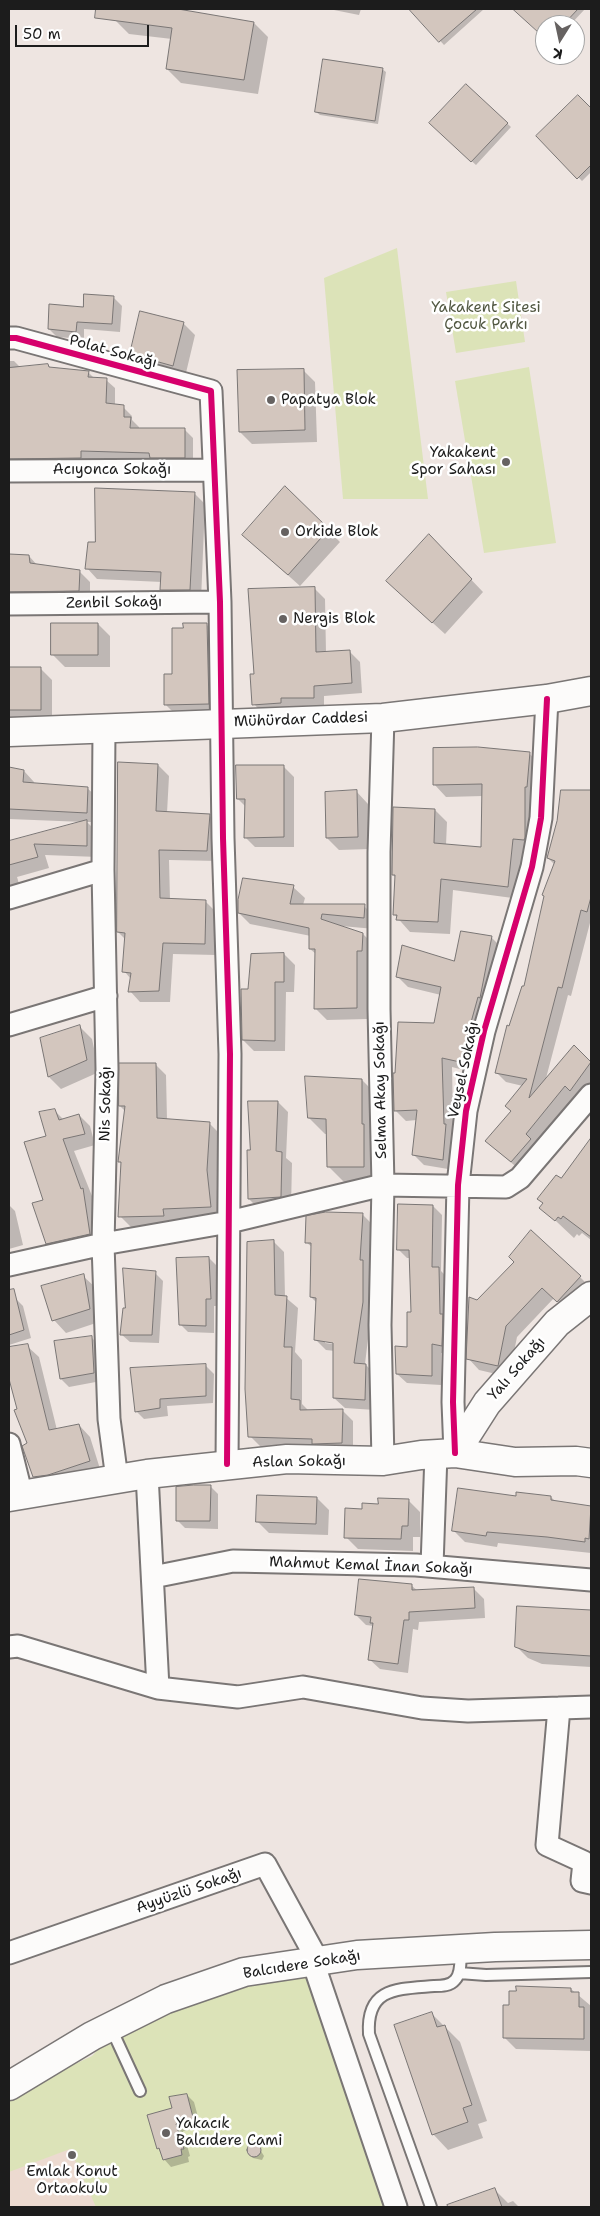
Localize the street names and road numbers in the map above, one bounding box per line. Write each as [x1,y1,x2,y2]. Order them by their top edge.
street label: Polat Sokağı [67,332,159,372]
street label: Acıyonca Sokağı [53,461,171,479]
street label: Zenbil Sokağı [66,593,162,613]
street label: Mühürdar Caddesi [233,709,369,731]
street label: Veysel Sokağı [445,1020,483,1120]
street label: Selma Akay Sokağı [371,1021,391,1159]
street label: Nis Sokağı [96,1066,116,1142]
street label: Yalı Sokağı [485,1334,549,1404]
street label: Aslan Sokağı [252,1452,346,1472]
street label: Mahmut Kemal İnan Sokağı [269,1553,473,1579]
street label: Ayyüzlü Sokağı [134,1864,244,1918]
street label: Balcıdere Sokağı [242,1947,362,1983]

